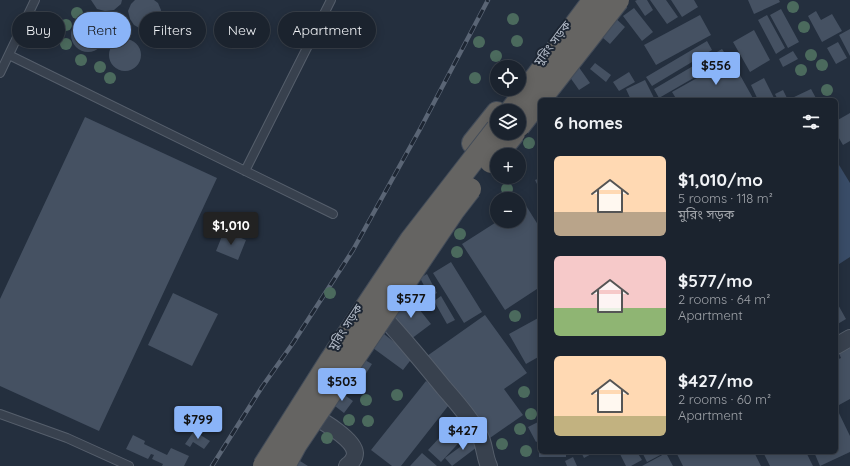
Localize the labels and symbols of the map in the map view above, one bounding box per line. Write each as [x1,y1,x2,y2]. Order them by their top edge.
street label: মুরিং সড়ক [530,18,575,70]
pin: $556 [692,52,740,86]
pin: $1,010 [198,212,264,246]
pin: $577 [387,285,435,319]
street label: মুরিং সড়ক [324,301,366,354]
pin: $503 [318,368,366,402]
pin: $799 [174,406,222,440]
pin: $427 [439,417,487,451]

